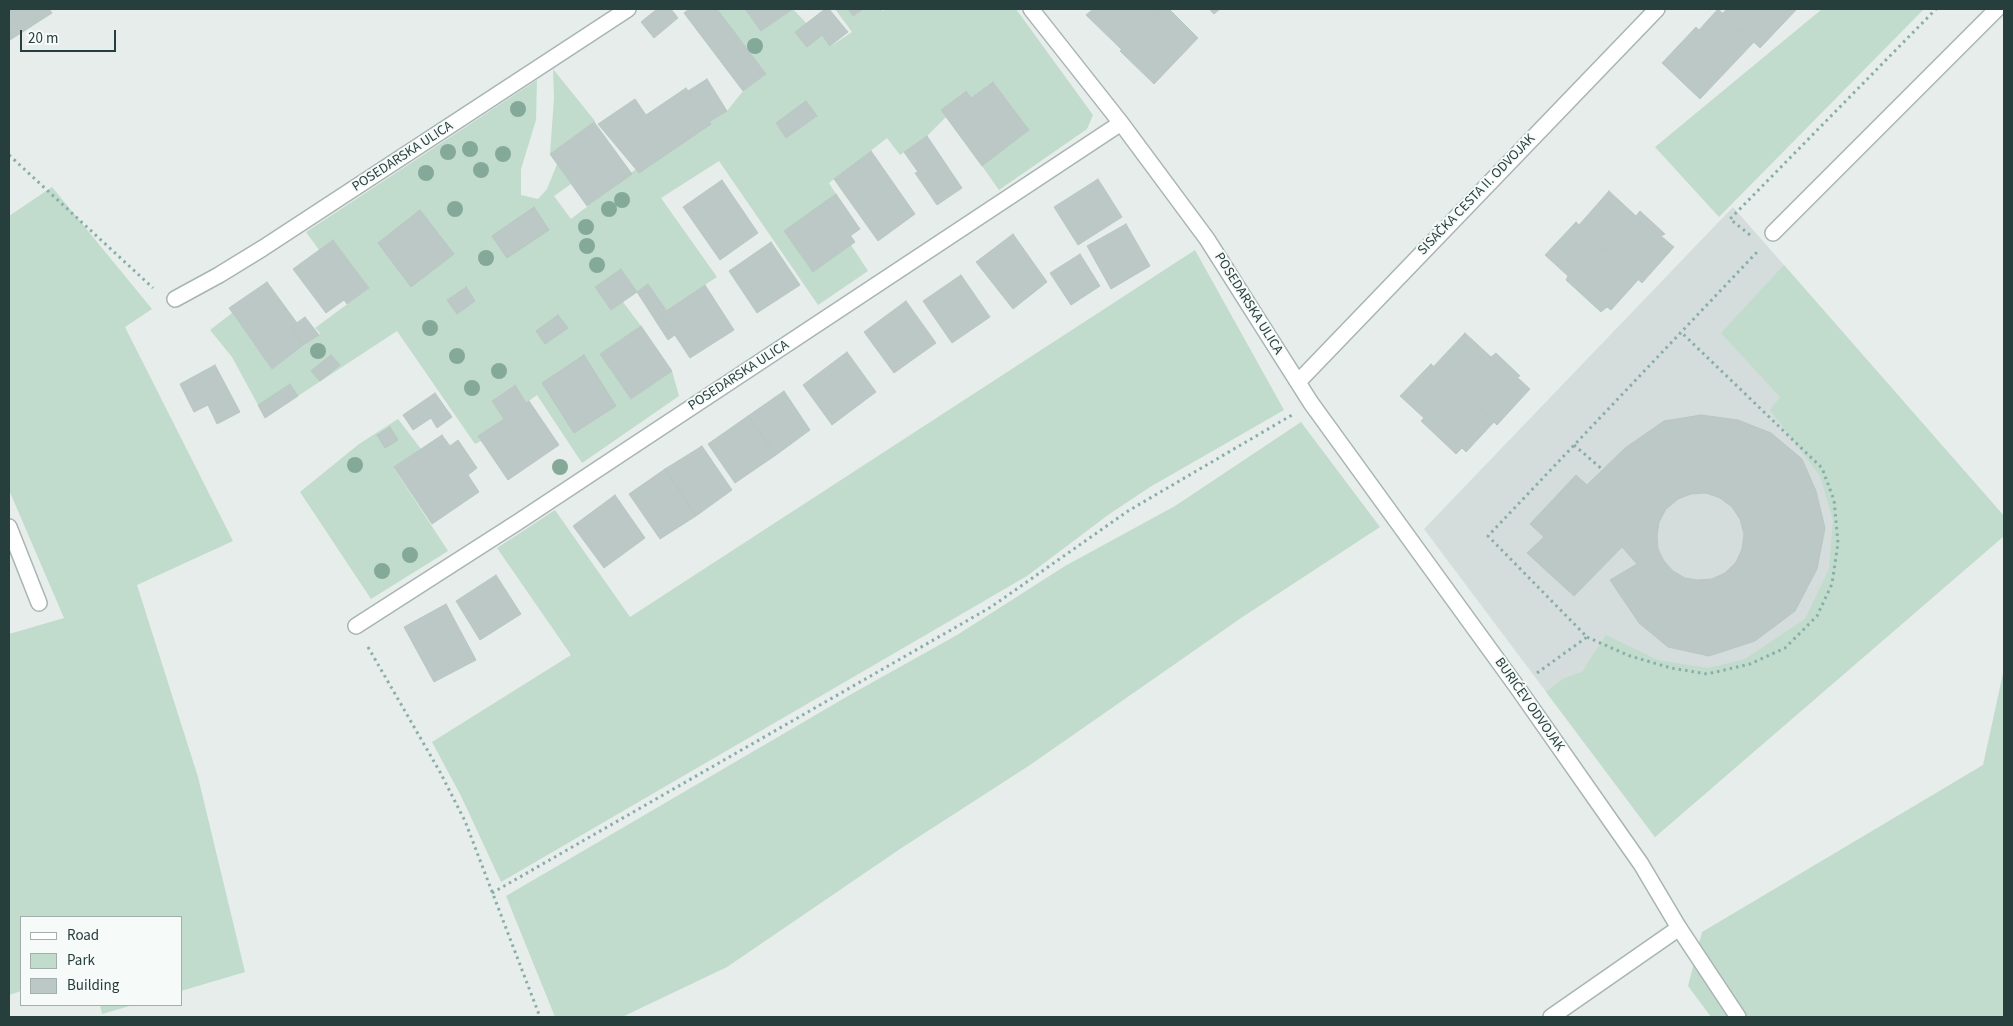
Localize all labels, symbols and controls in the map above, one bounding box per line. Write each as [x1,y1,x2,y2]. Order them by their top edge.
scale bar [22,20,119,52]
text: 20 m [28,28,58,49]
street label: POSEDARSKA ULICA [349,118,457,196]
street label: SISAČKA CESTA II. ODVOJAK [1415,131,1539,259]
street label: POSEDARSKA ULICA [1210,250,1286,358]
street label: POSEDARSKA ULICA [685,337,793,415]
street label: BURIĆEV ODVOJAK [1490,655,1568,755]
legend [20,916,182,1006]
text: Road [67,925,99,946]
text: Park [67,950,95,971]
text: Building [67,975,119,996]

